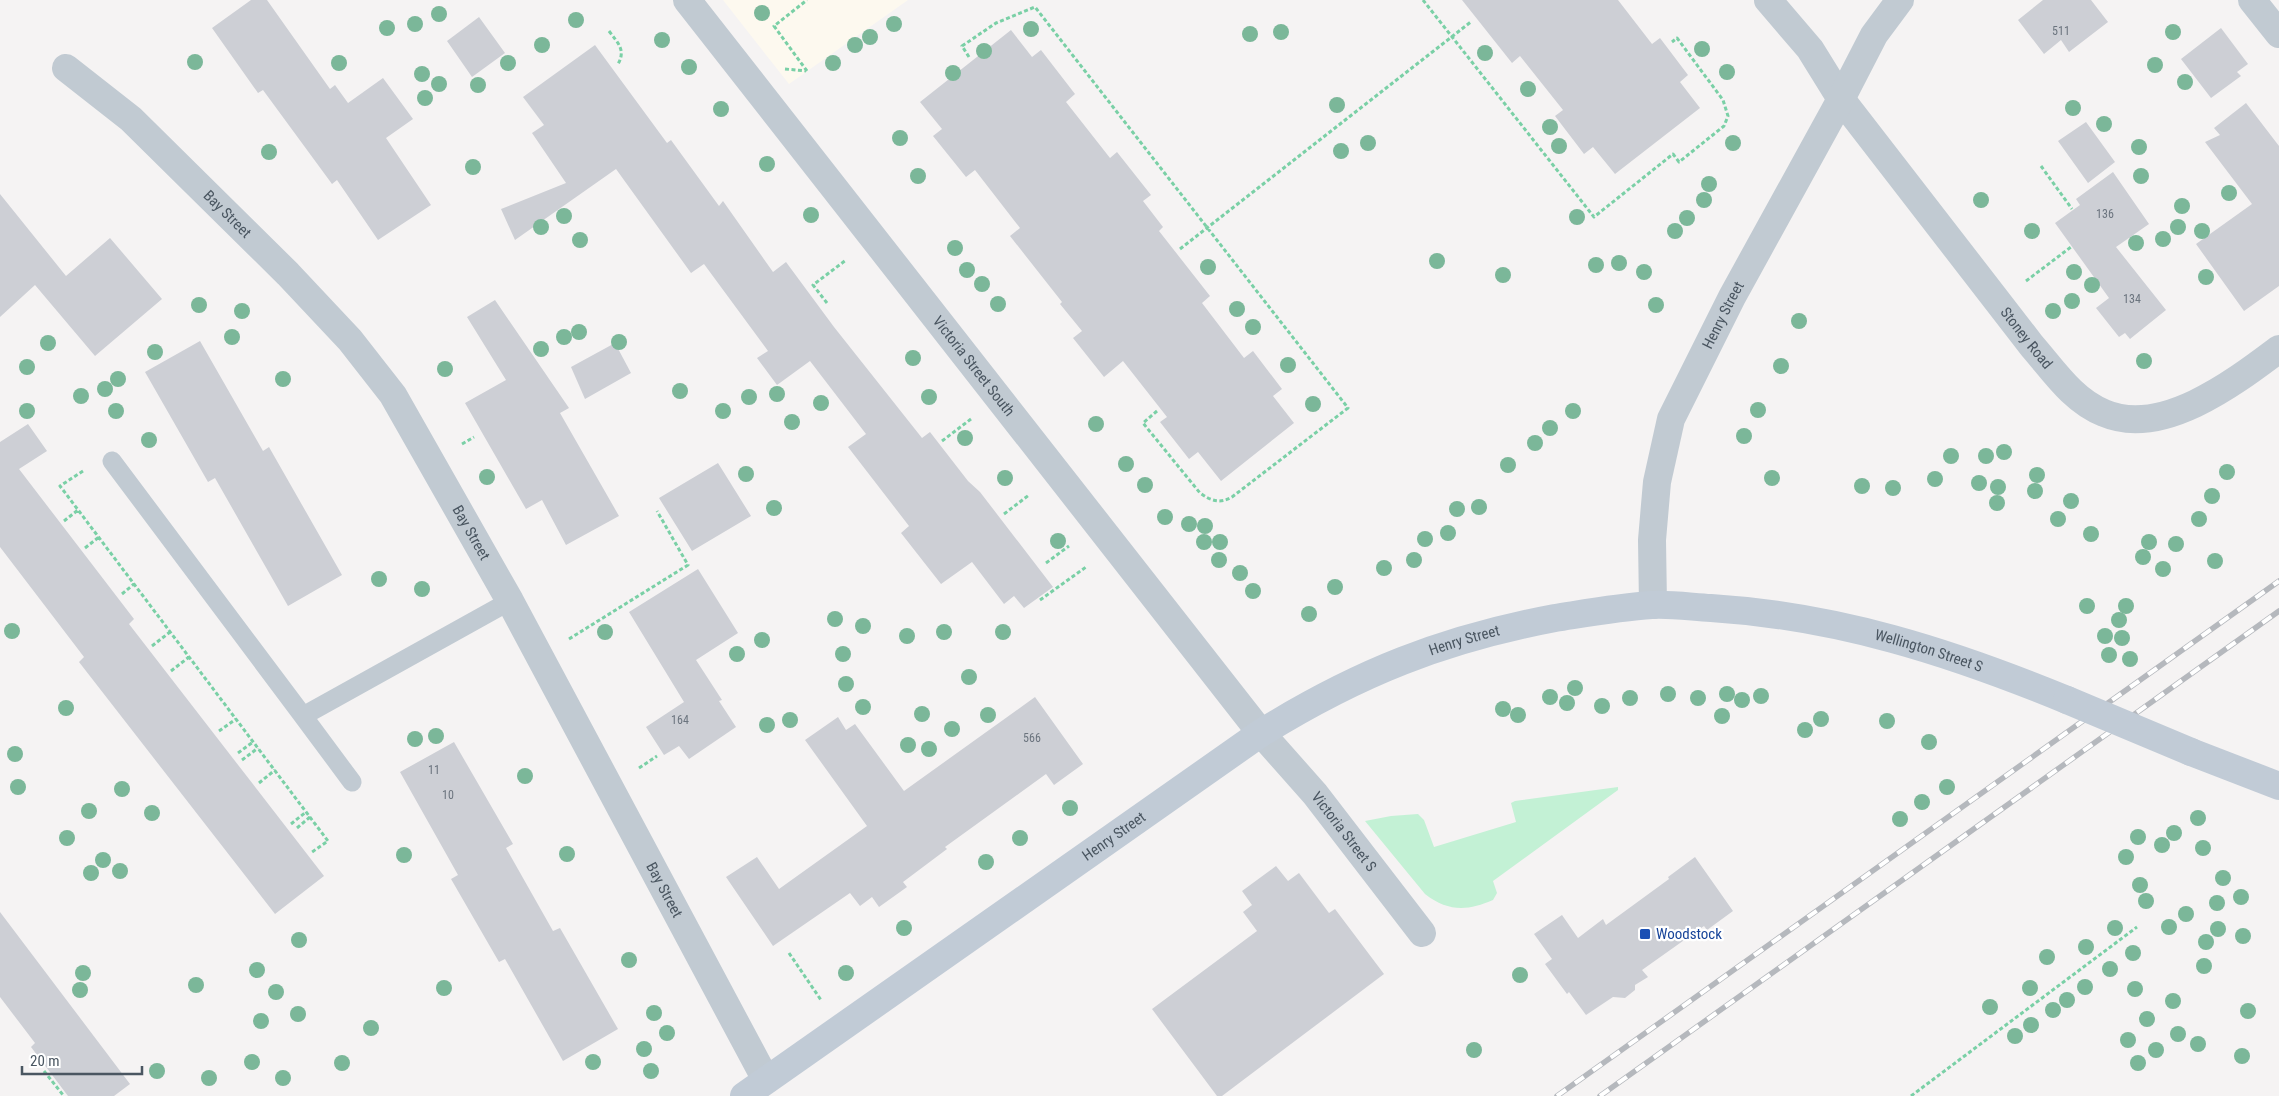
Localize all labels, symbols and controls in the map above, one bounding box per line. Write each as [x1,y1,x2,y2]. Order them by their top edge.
house number: 511 [2052,24,2070,38]
street label: Bay Street [200,187,255,242]
house number: 136 [2096,207,2114,221]
street label: Henry Street [1699,278,1748,352]
house number: 134 [2123,292,2141,306]
street label: Stoney Road [1996,304,2056,373]
street label: Victoria Street South [929,312,1018,420]
street label: Bay Street [449,502,494,563]
street label: Henry Street [1426,621,1502,659]
street label: Wellington Street S [1873,626,1986,676]
house number: 164 [671,713,689,727]
house number: 566 [1023,731,1041,745]
house number: 11 [428,763,440,777]
house number: 10 [442,788,454,802]
street label: Victoria Street S [1308,788,1380,875]
street label: Henry Street [1079,808,1149,865]
street label: Bay Street [642,859,686,921]
place label: Woodstock [1656,925,1722,943]
marker: Woodstock [1638,927,1652,941]
scale bar [22,1044,142,1076]
text: 20 m [30,1052,60,1070]

